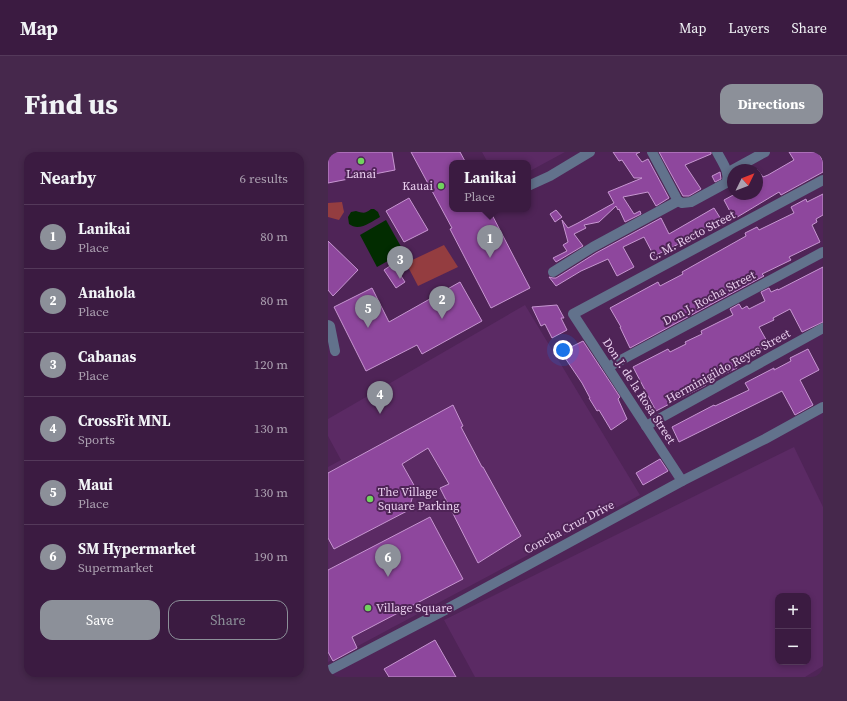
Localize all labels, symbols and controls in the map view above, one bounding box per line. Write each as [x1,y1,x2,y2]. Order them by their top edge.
text: Map [20,15,58,41]
text: Map [679,18,706,38]
text: Layers [728,18,770,38]
text: Share [792,18,827,38]
button: Directions [720,84,823,124]
text: Find us [24,85,118,123]
marker: Lanai [356,156,366,166]
popup [449,160,531,212]
north arrow [727,164,763,200]
text: Nearby [40,166,96,190]
place label: Lanai [346,166,377,182]
text: Lanikai [464,167,516,188]
text: 6 results [240,170,288,187]
place label: Kauai [402,178,433,194]
marker: Kauai [436,181,446,191]
text: Place [464,188,495,205]
street label: C. M. Recto Street [646,207,738,265]
text: Lanikai [78,218,130,239]
pin: 1 [477,225,503,258]
text: 1 [49,228,57,245]
text: 80 m [260,228,288,245]
text: Place [78,239,109,256]
pin: 3 [387,246,413,279]
street label: Don J. Rocha Street [660,267,758,329]
text: Anahola [78,282,136,303]
pin: 2 [429,286,455,319]
text: 2 [49,292,57,309]
text: 80 m [260,292,288,309]
pin: 5 [355,295,381,328]
text: Place [78,303,109,320]
street label: Herminigildo Reyes Street [663,325,793,407]
street label: Don J. de la Rosa Street [599,335,679,447]
your location [553,340,573,360]
text: Cabanas [78,346,136,367]
text: 3 [49,356,57,373]
text: 120 m [254,356,288,373]
text: Place [78,367,109,384]
pin: 4 [367,381,393,414]
text: CrossFit MNL [78,410,171,431]
text: 4 [49,420,57,437]
text: 130 m [254,420,288,437]
text: Sports [78,431,115,448]
text: Maui [78,474,113,495]
text: 5 [49,484,57,501]
text: 130 m [254,484,288,501]
place label: The Village Square Parking [378,484,459,514]
marker: The Village Square Parking [365,494,375,504]
text: Place [78,495,109,512]
street label: Concha Cruz Drive [521,496,617,558]
text: SM Hypermarket [78,538,196,559]
pin: 6 [375,544,401,577]
text: 6 [49,548,57,565]
text: 190 m [254,548,288,565]
text: Supermarket [78,559,153,576]
map controls [775,593,811,665]
button: + [775,593,811,629]
button: Save [40,600,160,640]
button: Share [168,600,288,640]
place label: Village Square [376,600,452,616]
marker: Village Square [363,603,373,613]
button: − [775,629,811,665]

